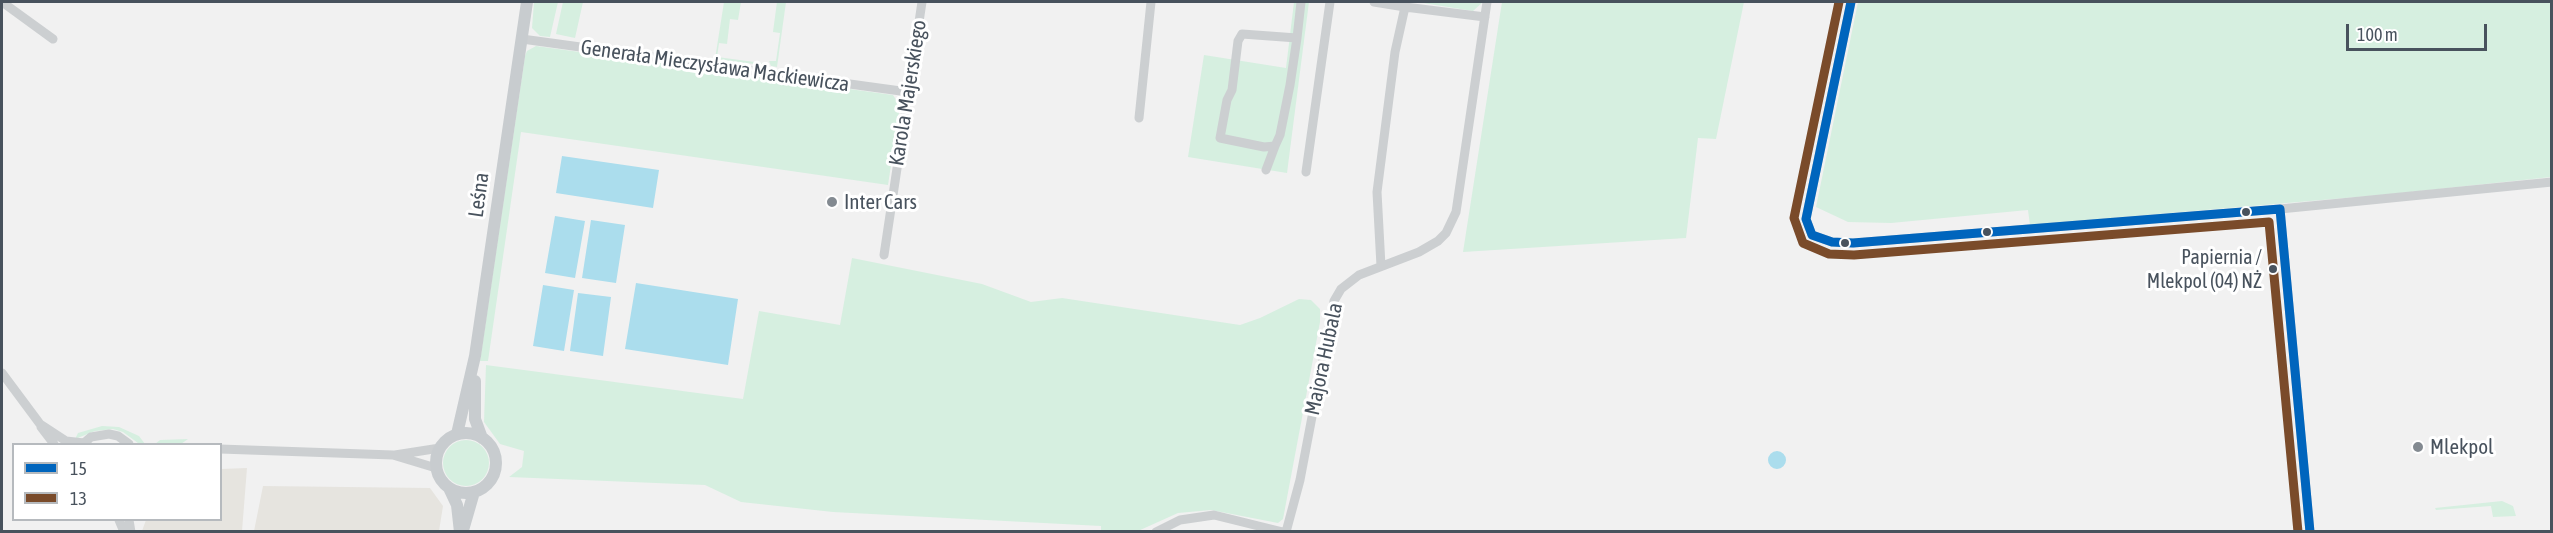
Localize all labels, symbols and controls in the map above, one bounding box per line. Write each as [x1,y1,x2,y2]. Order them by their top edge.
scale bar [2349,12,2490,50]
street label: Karola Majerskiego [884,18,932,168]
text: 100 m [2357,24,2398,45]
street label: Generała Mieczysława Mackiewicza [579,35,851,97]
street label: Leśna [463,171,495,219]
place label: Inter Cars [844,189,917,215]
marker: Inter Cars [825,195,839,209]
unlabelled marker [2240,206,2252,218]
unlabelled marker [1981,226,1993,238]
unlabelled marker [1839,237,1851,249]
place label: Papiernia / Mlekpol (04) NŻ [2147,246,2262,293]
marker: Papiernia / Mlekpol (04) NŻ [2267,263,2279,275]
street label: Majora Hubala [1300,300,1348,418]
place label: Mlekpol [2430,434,2494,460]
marker: Mlekpol [2411,440,2425,454]
legend [12,443,222,521]
text: 15 [70,458,87,479]
text: 13 [70,488,87,509]

